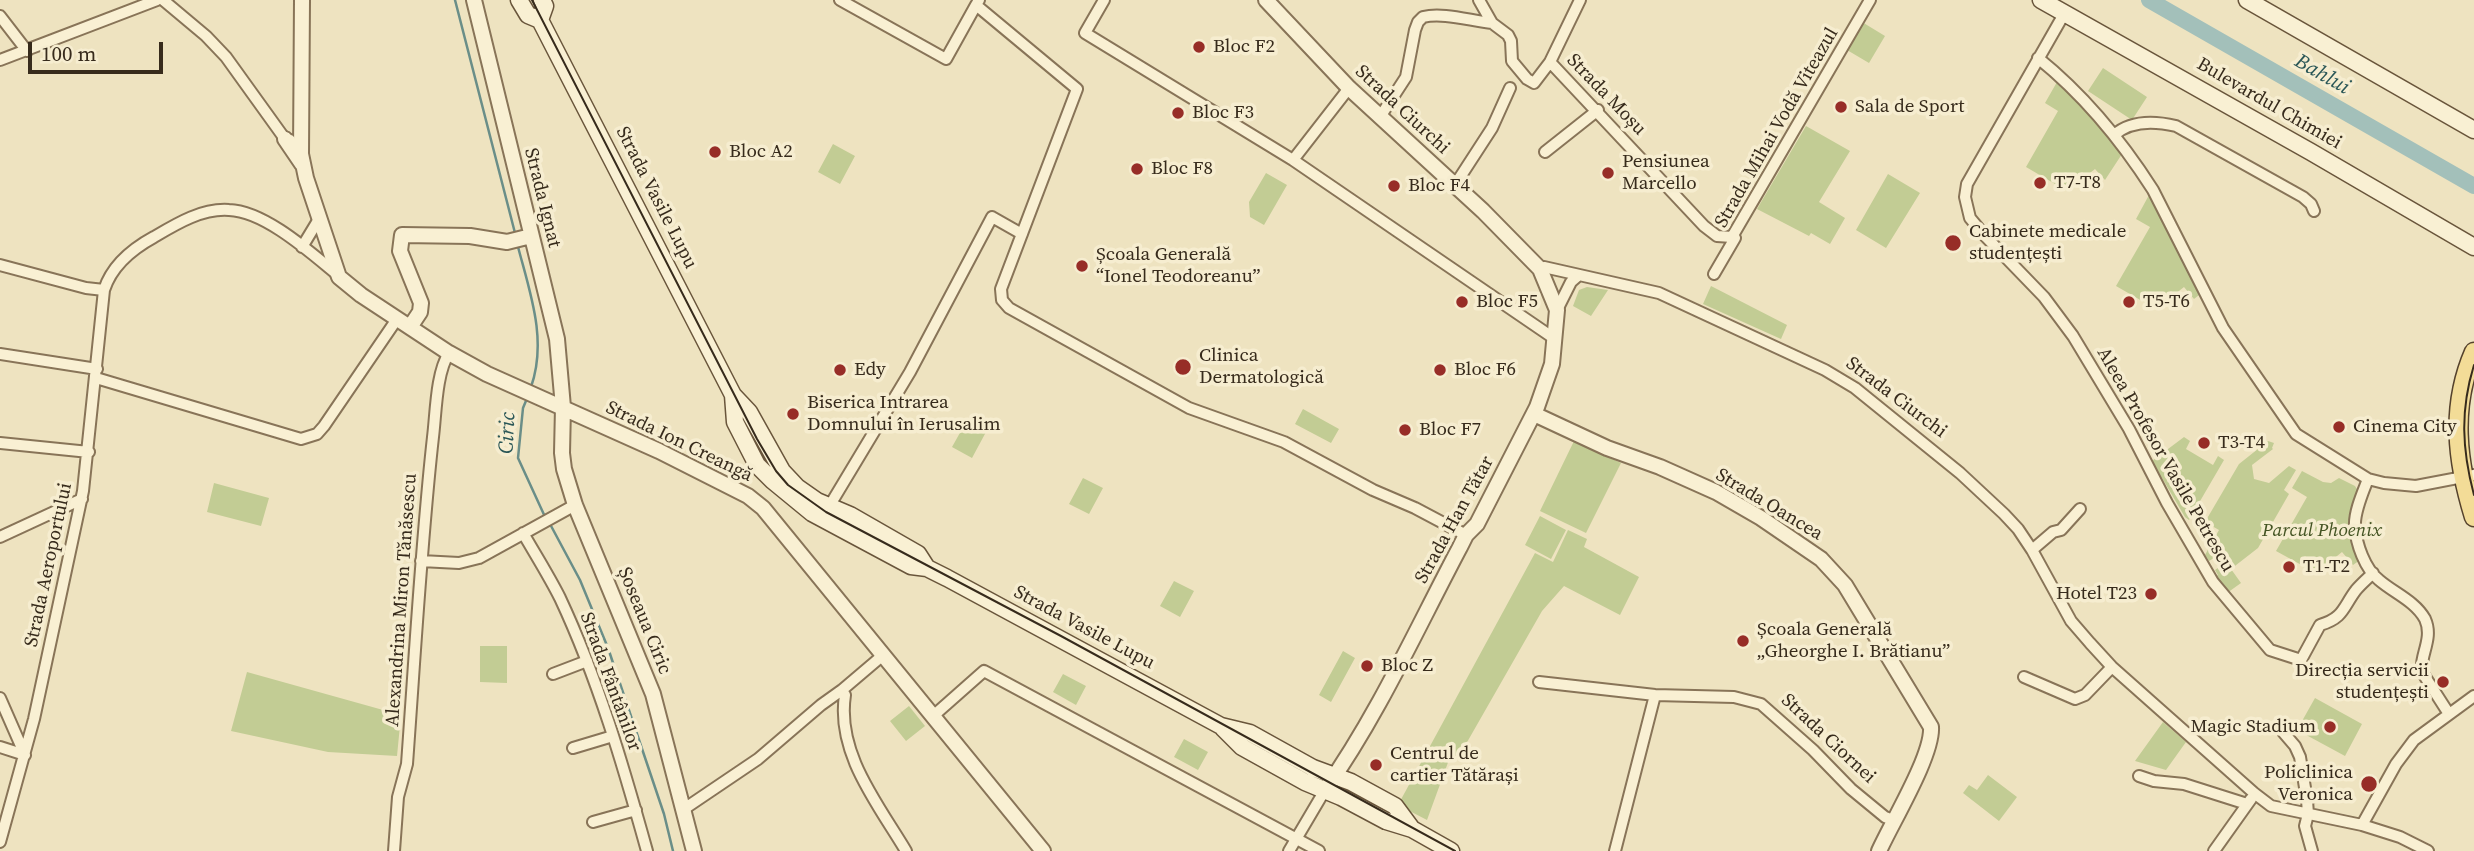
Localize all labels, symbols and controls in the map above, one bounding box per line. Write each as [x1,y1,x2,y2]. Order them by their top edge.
street label: Strada Mihai Vodă Viteazul [1710,24,1844,232]
scale bar [32,28,166,72]
place label: Bloc F2 [1213,36,1275,58]
text: 100 m [41,39,96,68]
marker: Bloc F2 [1191,39,1207,55]
water label: Bahlui [2290,49,2354,101]
street label: Strada Moșu [1562,50,1650,140]
street label: Bulevardul Chimiei [2193,53,2345,155]
street label: Strada Ciurchi [1350,61,1454,159]
place label: Sala de Sport [1855,96,1964,118]
marker: Sala de Sport [1833,99,1849,115]
place label: Bloc F3 [1192,102,1254,124]
marker: Bloc F3 [1170,105,1186,121]
street label: Strada Vasile Lupu [610,123,702,273]
place label: Bloc A2 [729,141,793,163]
marker: Bloc A2 [707,144,723,160]
street label: Strada Ignat [519,146,565,250]
place label: Pensiunea Marcello [1622,151,1710,195]
place label: Bloc F8 [1151,158,1213,180]
marker: Bloc F8 [1129,161,1145,177]
marker: Pensiunea Marcello [1600,165,1616,181]
place label: T7-T8 [2054,172,2101,194]
place label: Bloc F4 [1408,175,1470,197]
marker: T7-T8 [2032,175,2048,191]
marker: Bloc F4 [1386,178,1402,194]
place label: Cabinete medicale studențești [1969,221,2126,265]
marker: Cabinete medicale studențești [1943,233,1963,253]
place label: Școala Generală “Ionel Teodoreanu” [1096,244,1260,288]
marker: Școala Generală “Ionel Teodoreanu” [1074,258,1090,274]
place label: Bloc F5 [1476,291,1538,313]
place label: T5-T6 [2143,291,2190,313]
marker: Bloc F5 [1454,294,1470,310]
marker: T5-T6 [2121,294,2137,310]
street label: Aleea Profesor Vasile Petrescu [2091,344,2239,576]
place label: Clinica Dermatologică [1199,345,1324,389]
street label: Strada Ciurchi [1841,353,1951,443]
marker: Clinica Dermatologică [1173,357,1193,377]
place label: Edy [854,359,886,381]
place label: Bloc F6 [1454,359,1516,381]
marker: Edy [832,362,848,378]
marker: Bloc F6 [1432,362,1448,378]
place label: Biserica Intrarea Domnului în Ierusalim [807,392,1001,436]
street label: Strada Ion Creangă [602,397,756,487]
marker: Biserica Intrarea Domnului în Ierusalim [785,406,801,422]
water label: Ciric [494,411,522,455]
place label: Cinema City [2353,416,2457,438]
place label: Bloc F7 [1419,419,1481,441]
marker: Cinema City [2331,419,2347,435]
marker: Bloc F7 [1397,422,1413,438]
place label: T3-T4 [2218,432,2265,454]
marker: T3-T4 [2196,435,2212,451]
street label: Strada Han Tătar [1411,452,1499,588]
street label: Strada Oancea [1711,464,1827,546]
street label: Alexandrina Miron Tănăsescu [382,473,422,727]
street label: Strada Aeroportului [20,481,78,649]
park label: Parcul Phoenix [2262,520,2382,542]
place label: T1-T2 [2303,556,2350,578]
marker: T1-T2 [2281,559,2297,575]
street label: Șoseaua Ciric [612,564,676,678]
street label: Strada Vasile Lupu [1010,581,1158,675]
place label: Hotel T23 [2056,583,2137,605]
marker: Hotel T23 [2143,586,2159,602]
street label: Strada Fântânilor [574,609,646,755]
place label: Școala Generală „Gheorghe I. Brătianu” [1757,619,1950,663]
marker: Școala Generală „Gheorghe I. Brătianu” [1735,633,1751,649]
place label: Bloc Z [1381,655,1433,677]
marker: Bloc Z [1359,658,1375,674]
place label: Direcția servicii studențești [2295,660,2429,704]
marker: Direcția servicii studențești [2435,674,2451,690]
street label: Strada Ciornei [1776,689,1880,789]
place label: Magic Stadium [2191,716,2316,738]
marker: Magic Stadium [2322,719,2338,735]
place label: Centrul de cartier Tătărași [1390,743,1519,787]
marker: Centrul de cartier Tătărași [1368,757,1384,773]
place label: Policlinica Veronica [2264,762,2353,806]
marker: Policlinica Veronica [2359,774,2379,794]

